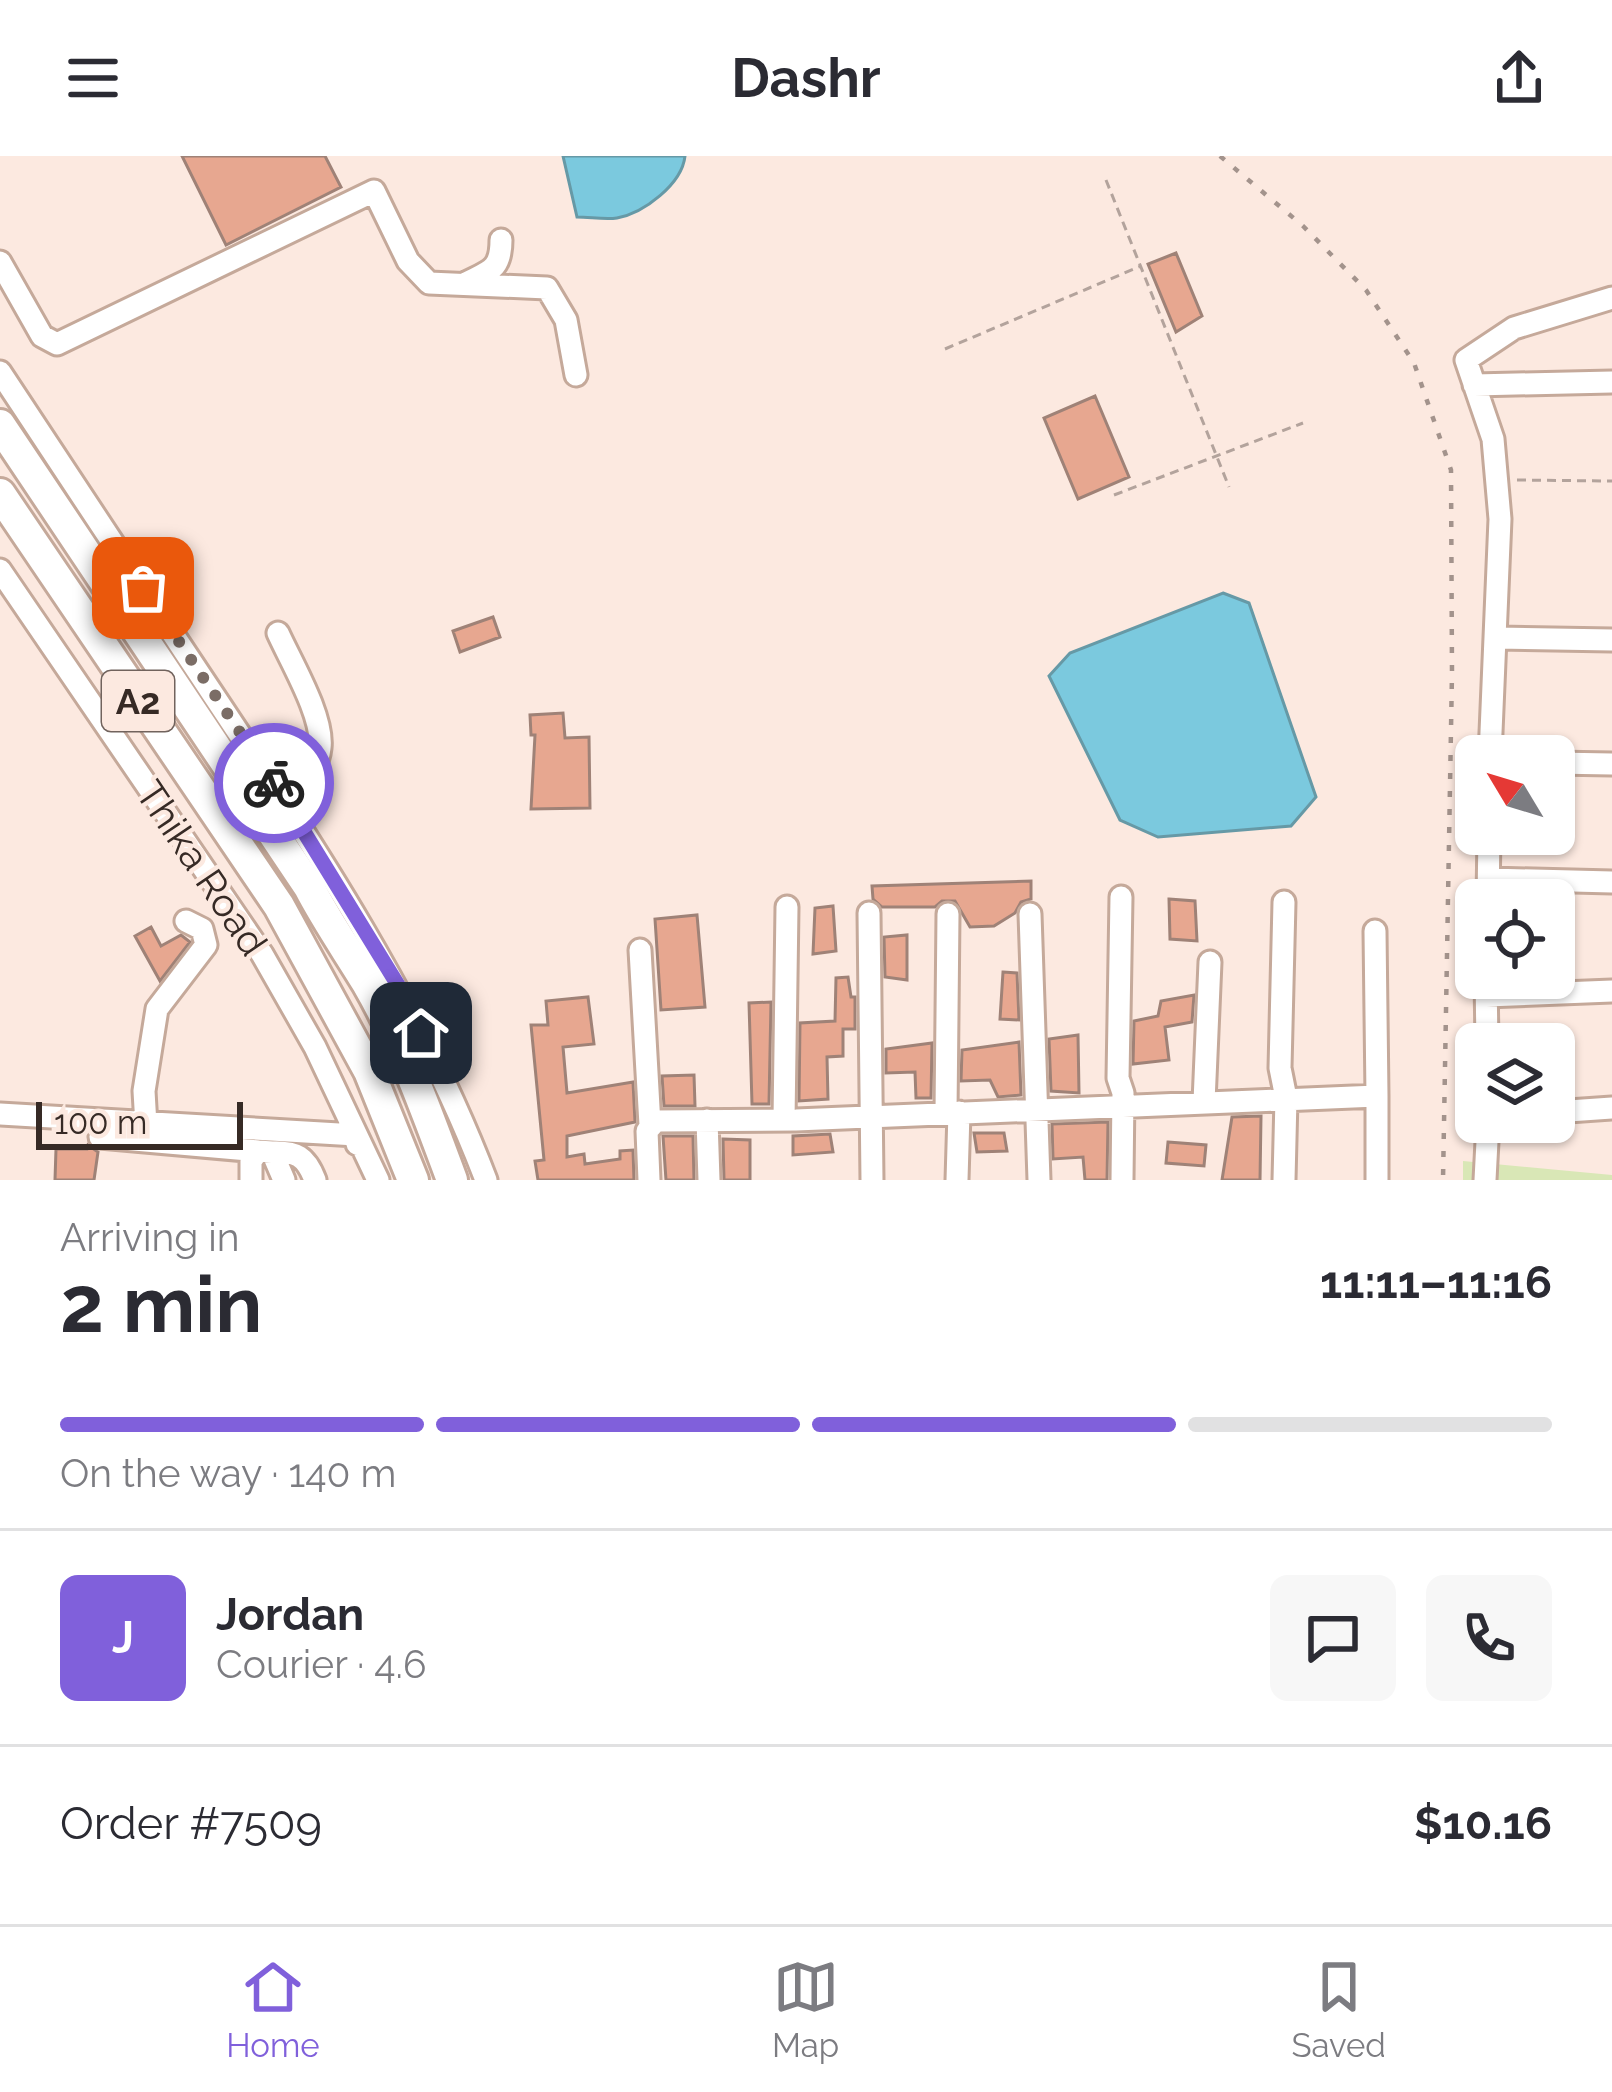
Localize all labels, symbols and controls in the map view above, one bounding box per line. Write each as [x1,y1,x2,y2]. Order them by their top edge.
icon: menu [60,45,126,111]
icon: share [1486,45,1552,111]
text: Dashr [731,46,881,110]
pin [92,537,194,639]
icon: bag [110,555,176,621]
road number: A2 [102,671,174,731]
courier [214,723,334,843]
north arrow [1455,735,1575,855]
map controls [1455,735,1575,1143]
icon: bike [241,750,307,816]
street label: Thika Road [127,772,277,964]
button: locate [1455,879,1575,999]
pin [370,982,472,1084]
icon: home [388,1000,454,1066]
button: layers [1455,1023,1575,1143]
scale bar [36,1096,243,1149]
text: 100 m [54,1103,147,1142]
text: Arriving in [60,1214,240,1260]
text: 11:11–11:16 [1320,1256,1552,1309]
text: 2 min [60,1259,262,1350]
text: On the way · 140 m [60,1450,396,1496]
button: chat [1270,1575,1396,1701]
button: phone [1426,1575,1552,1701]
text: Jordan [216,1588,364,1641]
text: J [112,1611,134,1664]
text: Courier · 4.6 [216,1641,426,1687]
text: Order #7509 [60,1797,322,1850]
text: $10.16 [1414,1797,1552,1850]
tab: Home [226,1954,320,2065]
tab: Map [772,1954,839,2065]
tab: Saved [1291,1954,1386,2065]

